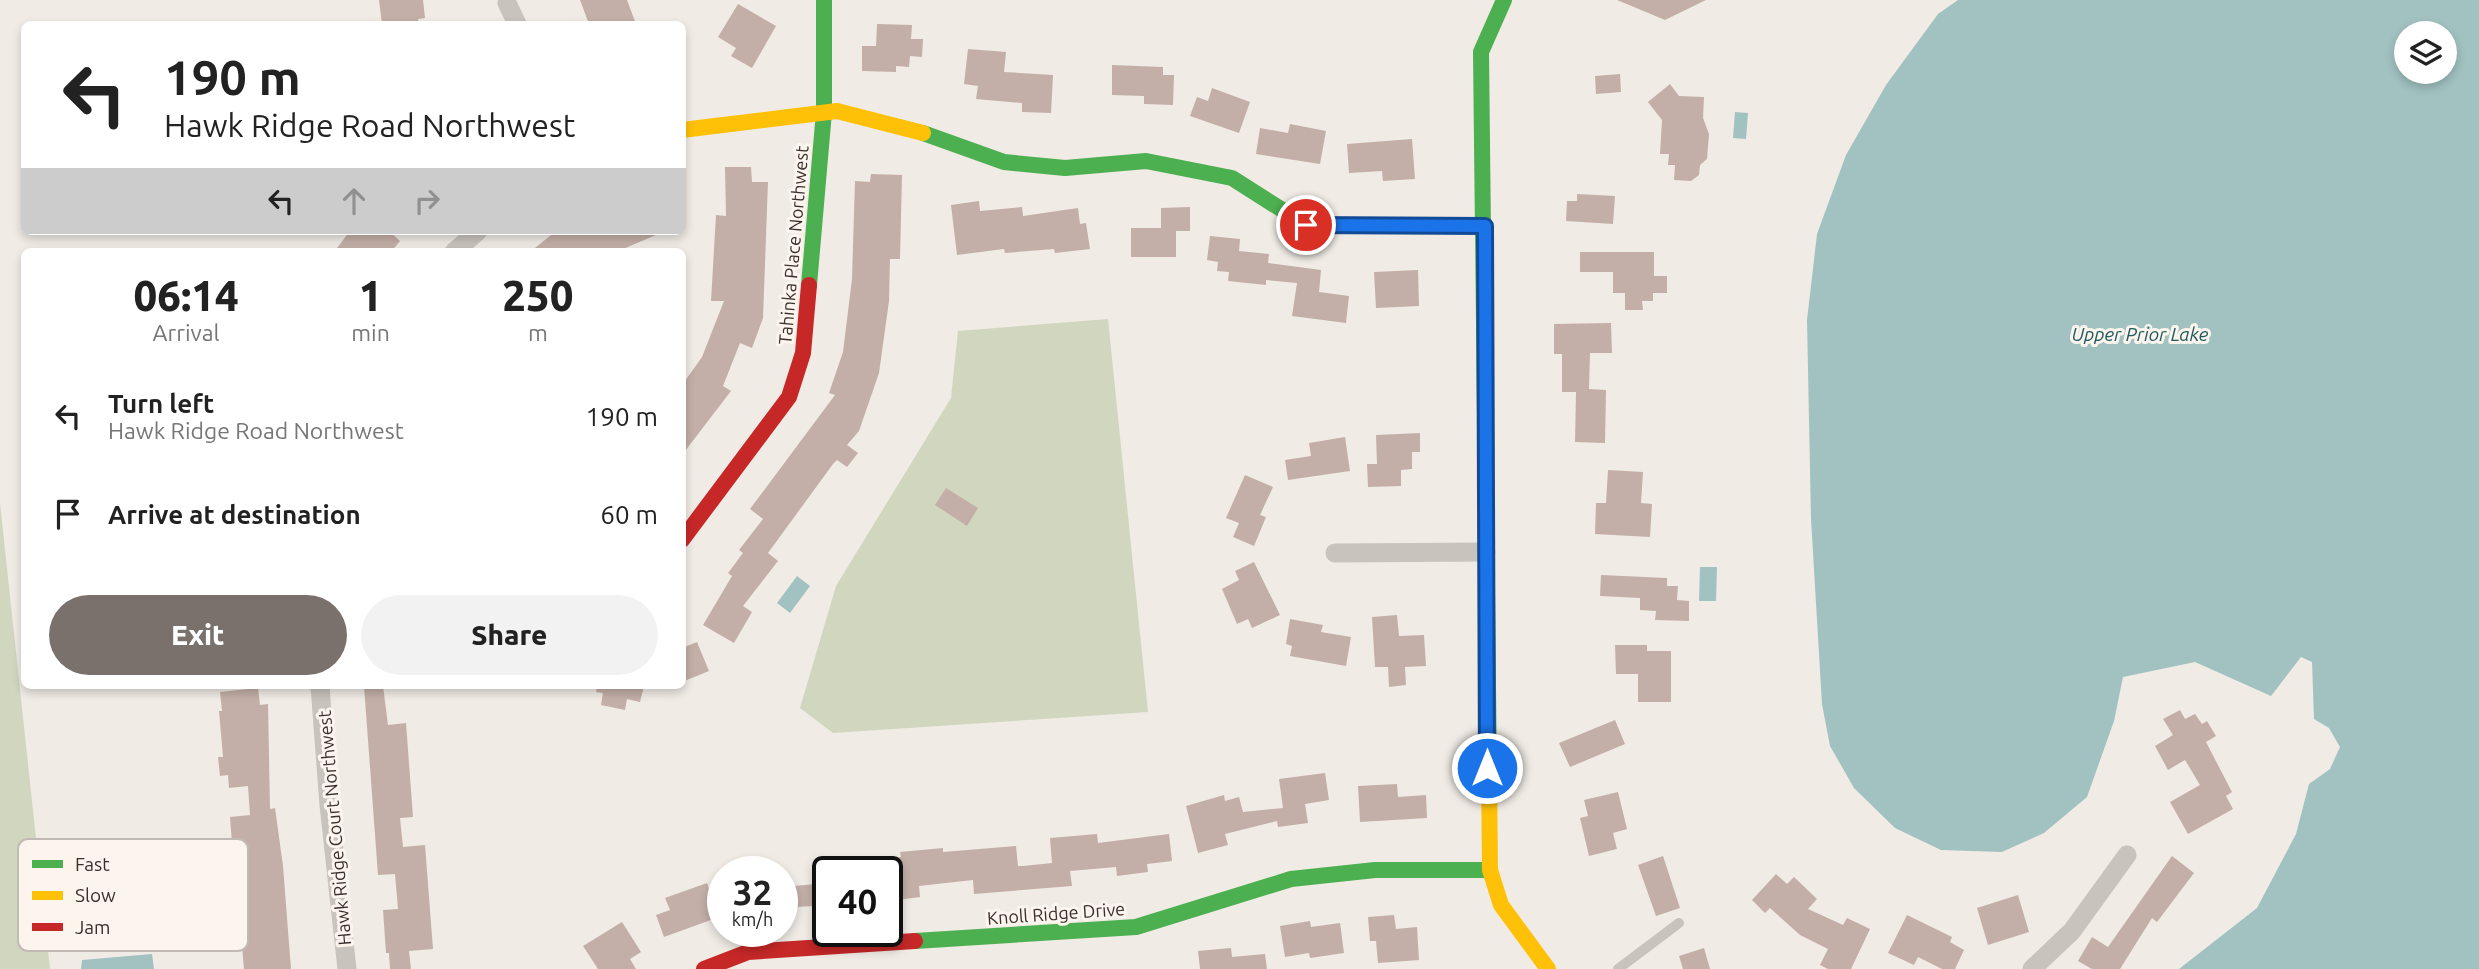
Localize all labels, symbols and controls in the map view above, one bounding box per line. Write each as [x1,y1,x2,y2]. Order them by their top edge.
map controls [2394,21,2457,84]
button: layers [2394,21,2457,84]
icon: left [49,49,140,140]
text: 190 m [164,49,301,104]
text: Hawk Ridge Road Northwest [164,107,575,143]
street label: Tahinka Place Northwest [774,145,812,345]
icon: left [262,182,300,220]
icon: ahead [335,182,373,220]
icon: right [408,182,446,220]
pin [1276,195,1336,255]
icon: arrive [1287,206,1325,244]
text: 06:14 [134,272,239,319]
text: 1 [359,272,382,319]
text: 250 [502,272,573,319]
text: Arrival [153,320,220,345]
text: min [351,320,390,345]
text: m [528,320,548,345]
water label: Upper Prior Lake [2072,323,2209,345]
text: Turn left [108,389,214,418]
icon: left [49,397,87,435]
text: 190 m [586,402,658,431]
text: Hawk Ridge Road Northwest [108,418,404,443]
icon: arrive [49,495,87,533]
text: Arrive at destination [108,500,361,529]
text: 60 m [600,500,658,529]
button: Exit [49,595,347,675]
button: Share [361,595,658,675]
street label: Hawk Ridge Court Northwest [314,710,354,946]
position arrow [1450,731,1524,805]
legend [18,839,248,951]
text: Fast [75,853,110,875]
speed limit sign: 40 [812,856,903,947]
text: 32 [733,872,772,912]
text: Slow [75,884,116,906]
street label: Knoll Ridge Drive [986,898,1126,928]
text: km/h [732,909,773,929]
text: Jam [75,916,111,938]

